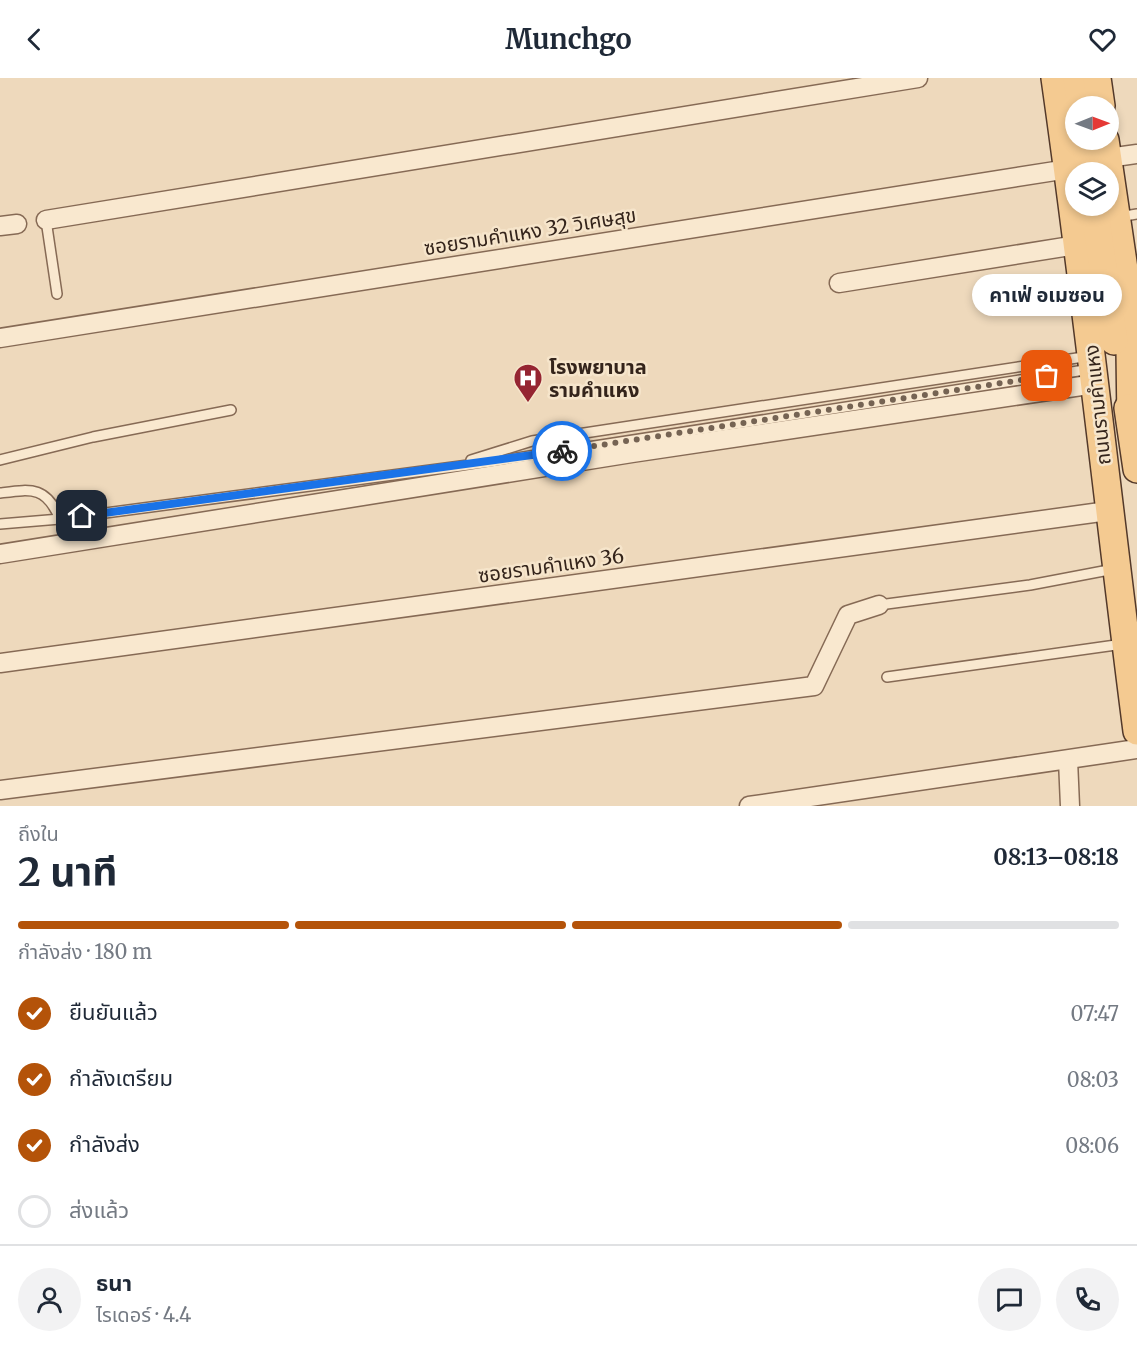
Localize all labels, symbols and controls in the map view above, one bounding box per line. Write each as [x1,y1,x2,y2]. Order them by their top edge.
text: Munchgo [505,22,632,56]
icon: back [18,23,51,56]
icon: heart [1086,23,1119,56]
north arrow [1065,96,1119,150]
map controls [1065,96,1119,216]
button: layers [1065,162,1119,216]
street label: ซอยรามคำแหง 32 วิเศษสุข [422,202,638,260]
callout: คาเฟ่ อเมซอน [972,274,1122,316]
text: คาเฟ่ อเมซอน [989,282,1105,307]
street label: ถนนรามคำแหง [1078,344,1116,466]
pin [1021,350,1072,401]
place label: โรงพยาบาล รามคำแหง [549,354,647,402]
icon: bag [1030,359,1063,392]
hospital icon: โรงพยาบาล รามคำแหง [512,362,544,404]
courier [532,421,592,481]
icon: bike [546,435,579,468]
pin [56,490,107,541]
icon: home [65,499,98,532]
street label: ซอยรามคำแหง 36 [477,542,625,588]
text: ถึงใน [18,821,59,846]
text: 08:13–08:18 [993,843,1119,871]
text: 2 นาที [18,848,117,897]
text: กำลังส่ง · 180 m [18,939,152,964]
icon: check [18,997,51,1030]
text: ยืนยันแล้ว [69,998,158,1026]
text: 07:47 [1071,1001,1119,1026]
icon: check [18,1063,51,1096]
text: กำลังเตรียม [69,1064,173,1092]
text: 08:03 [1067,1067,1119,1092]
icon: check [18,1129,51,1162]
text: กำลังส่ง [69,1130,140,1158]
text: 08:06 [1065,1133,1119,1158]
text: ส่งแล้ว [69,1196,129,1224]
button: person [18,1268,81,1331]
button: chat [978,1268,1041,1331]
button: phone [1056,1268,1119,1331]
text: ธนา [96,1269,132,1297]
text: ไรเดอร์ · 4.4 [96,1302,191,1327]

